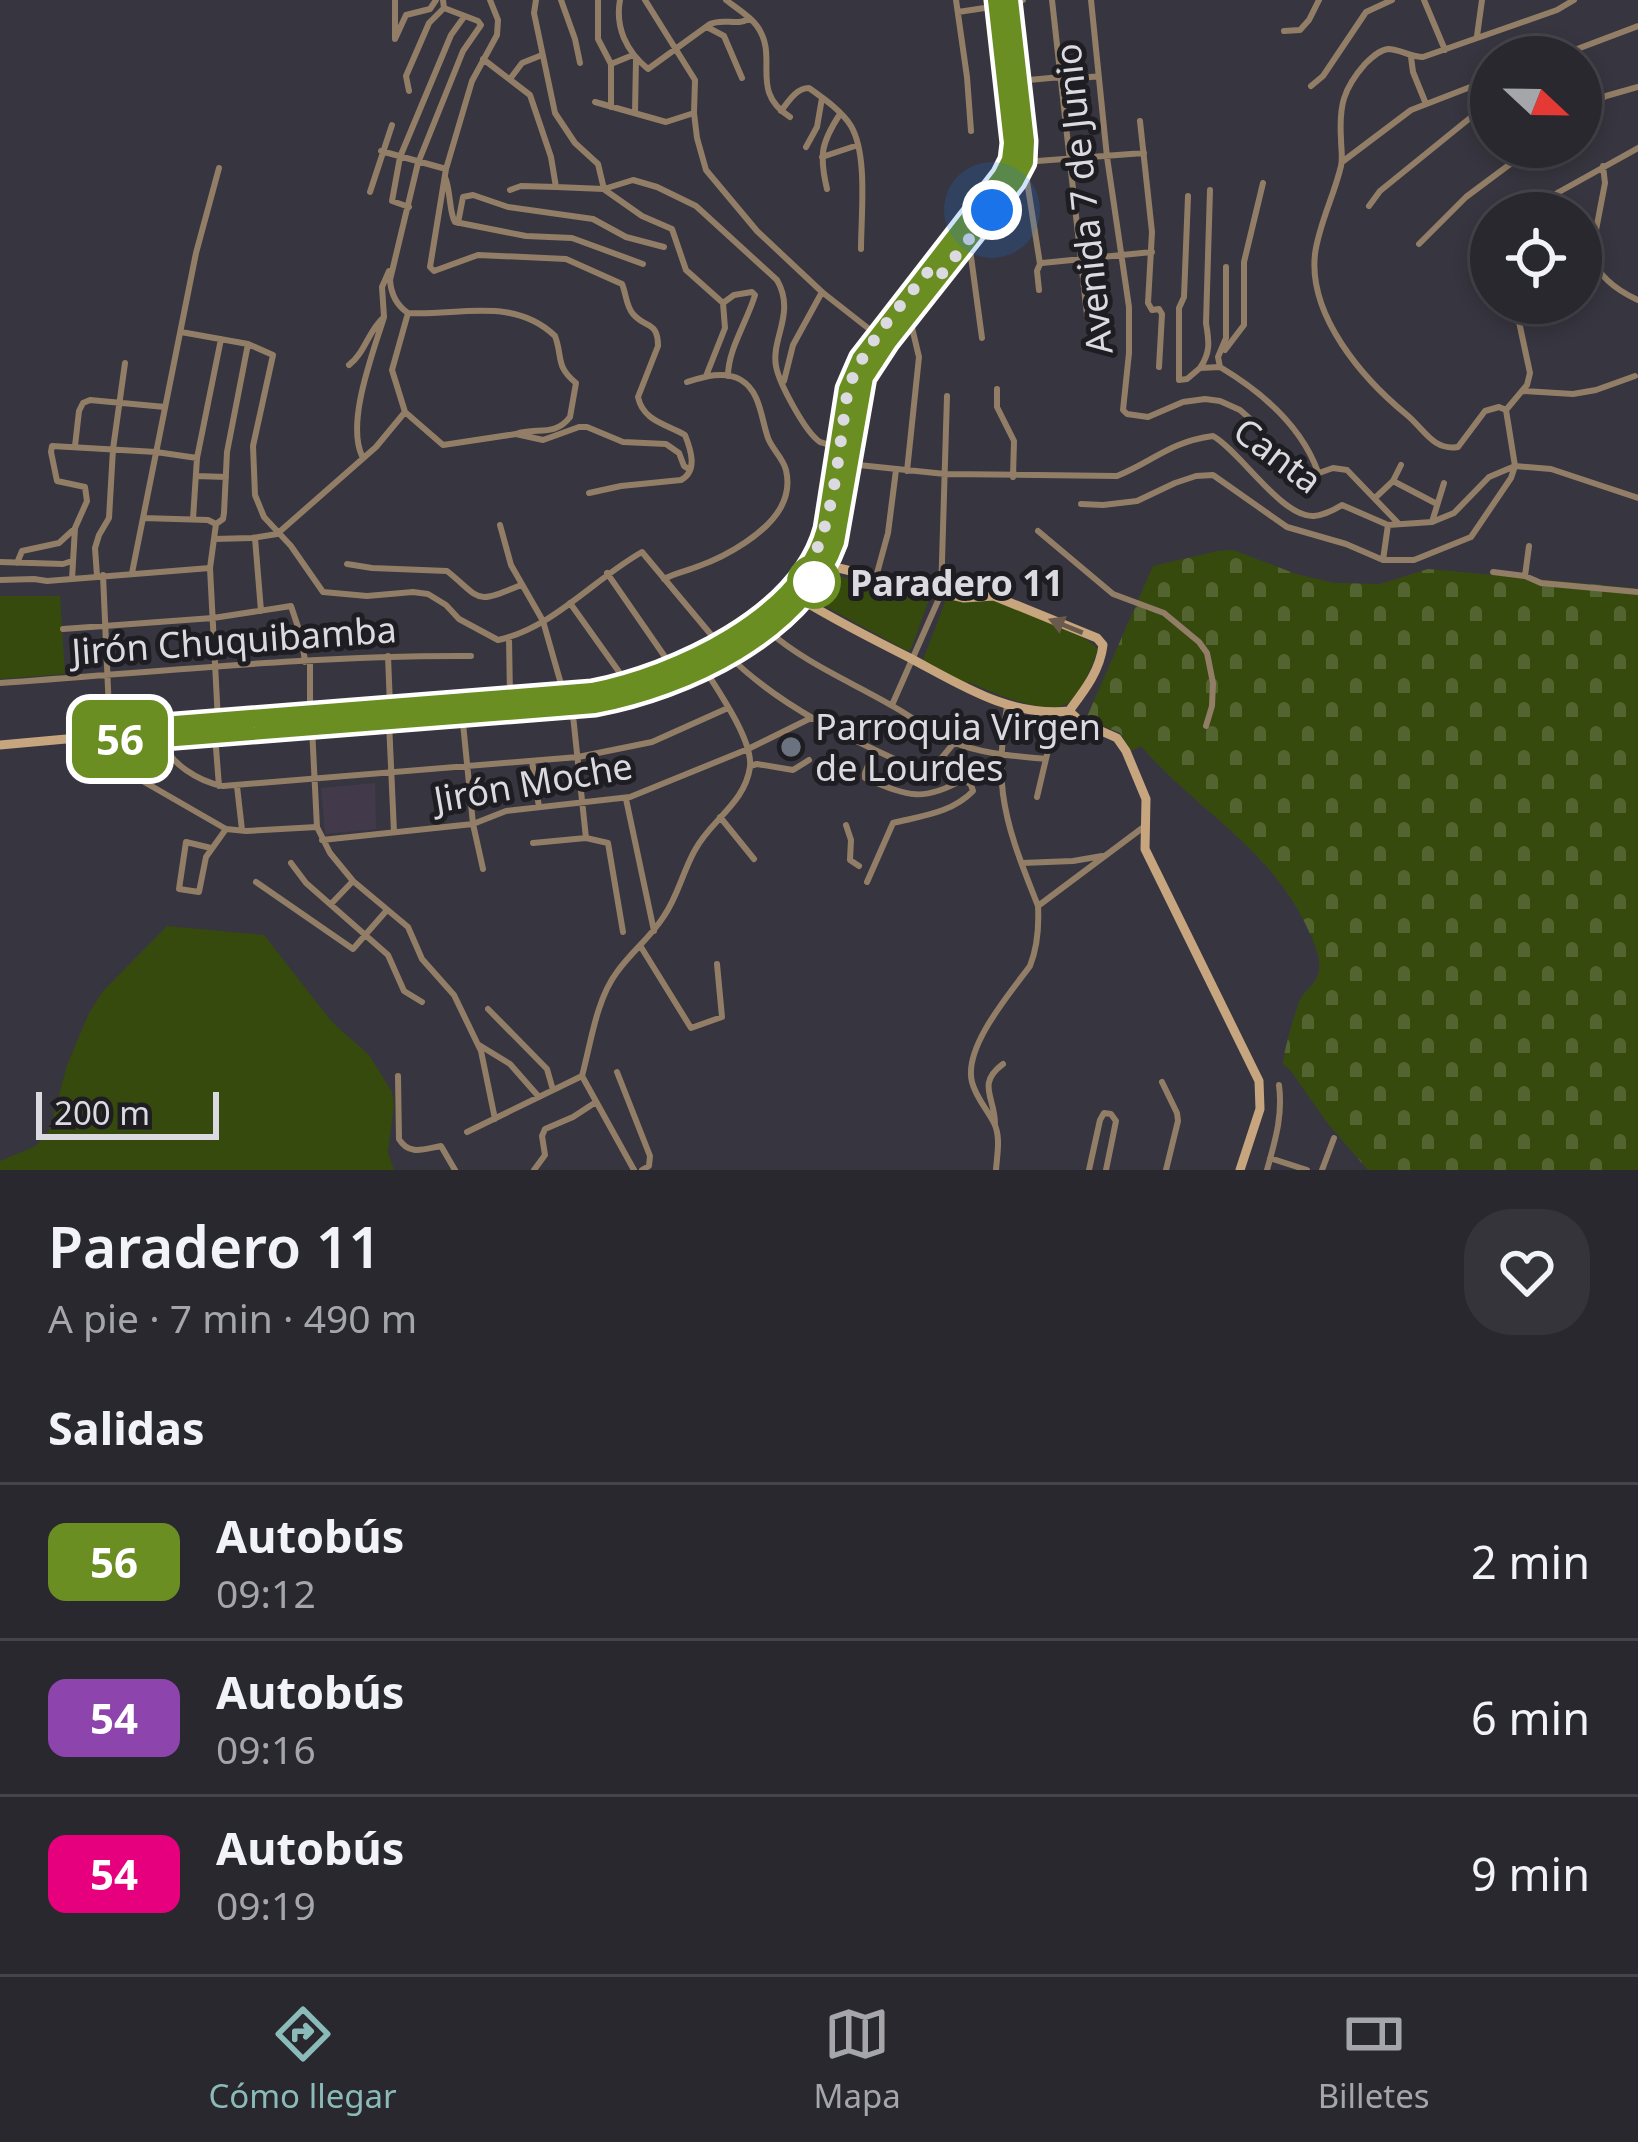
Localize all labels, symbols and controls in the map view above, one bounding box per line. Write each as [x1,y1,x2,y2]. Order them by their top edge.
north arrow [1470,36,1602,168]
map controls [1470,36,1602,324]
street label: Avenida 7 de Junio [1042,41,1124,357]
your location [962,180,1022,240]
button: locate [1470,192,1602,324]
street label: Canta [1224,406,1332,504]
marker: Paradero 11 [789,557,839,607]
place label: Paradero 11 [850,558,1064,607]
street label: Jirón Chuquibamba [67,604,398,676]
one-way arrow [1048,616,1084,635]
line badge: 56 [66,700,174,778]
place label: Parroquia Virgen de Lourdes [815,702,1101,792]
text: 56 [96,710,144,767]
marker: Parroquia Virgen de Lourdes [778,734,804,760]
street label: Jirón Moche [427,740,636,824]
scale bar [36,1086,219,1139]
text: 200 m [54,1090,150,1135]
text: Paradero 11 [48,1207,381,1285]
button: heart [1464,1209,1590,1335]
text: A pie · 7 min · 490 m [48,1291,417,1344]
text: Salidas [48,1397,205,1458]
text: Autobús [216,1505,404,1566]
text: 2 min [1471,1531,1590,1592]
text: 56 [90,1533,138,1590]
text: 09:12 [216,1566,316,1619]
text: Autobús [216,1661,404,1722]
text: 6 min [1471,1687,1590,1748]
text: 54 [90,1689,138,1746]
text: 09:16 [216,1722,316,1775]
text: Autobús [216,1817,404,1878]
text: 9 min [1471,1843,1590,1904]
text: 54 [90,1845,138,1902]
text: 09:19 [216,1878,316,1931]
tab: Cómo llegar [208,2001,397,2118]
tab: Mapa [814,2001,901,2118]
tab: Billetes [1318,2001,1430,2118]

